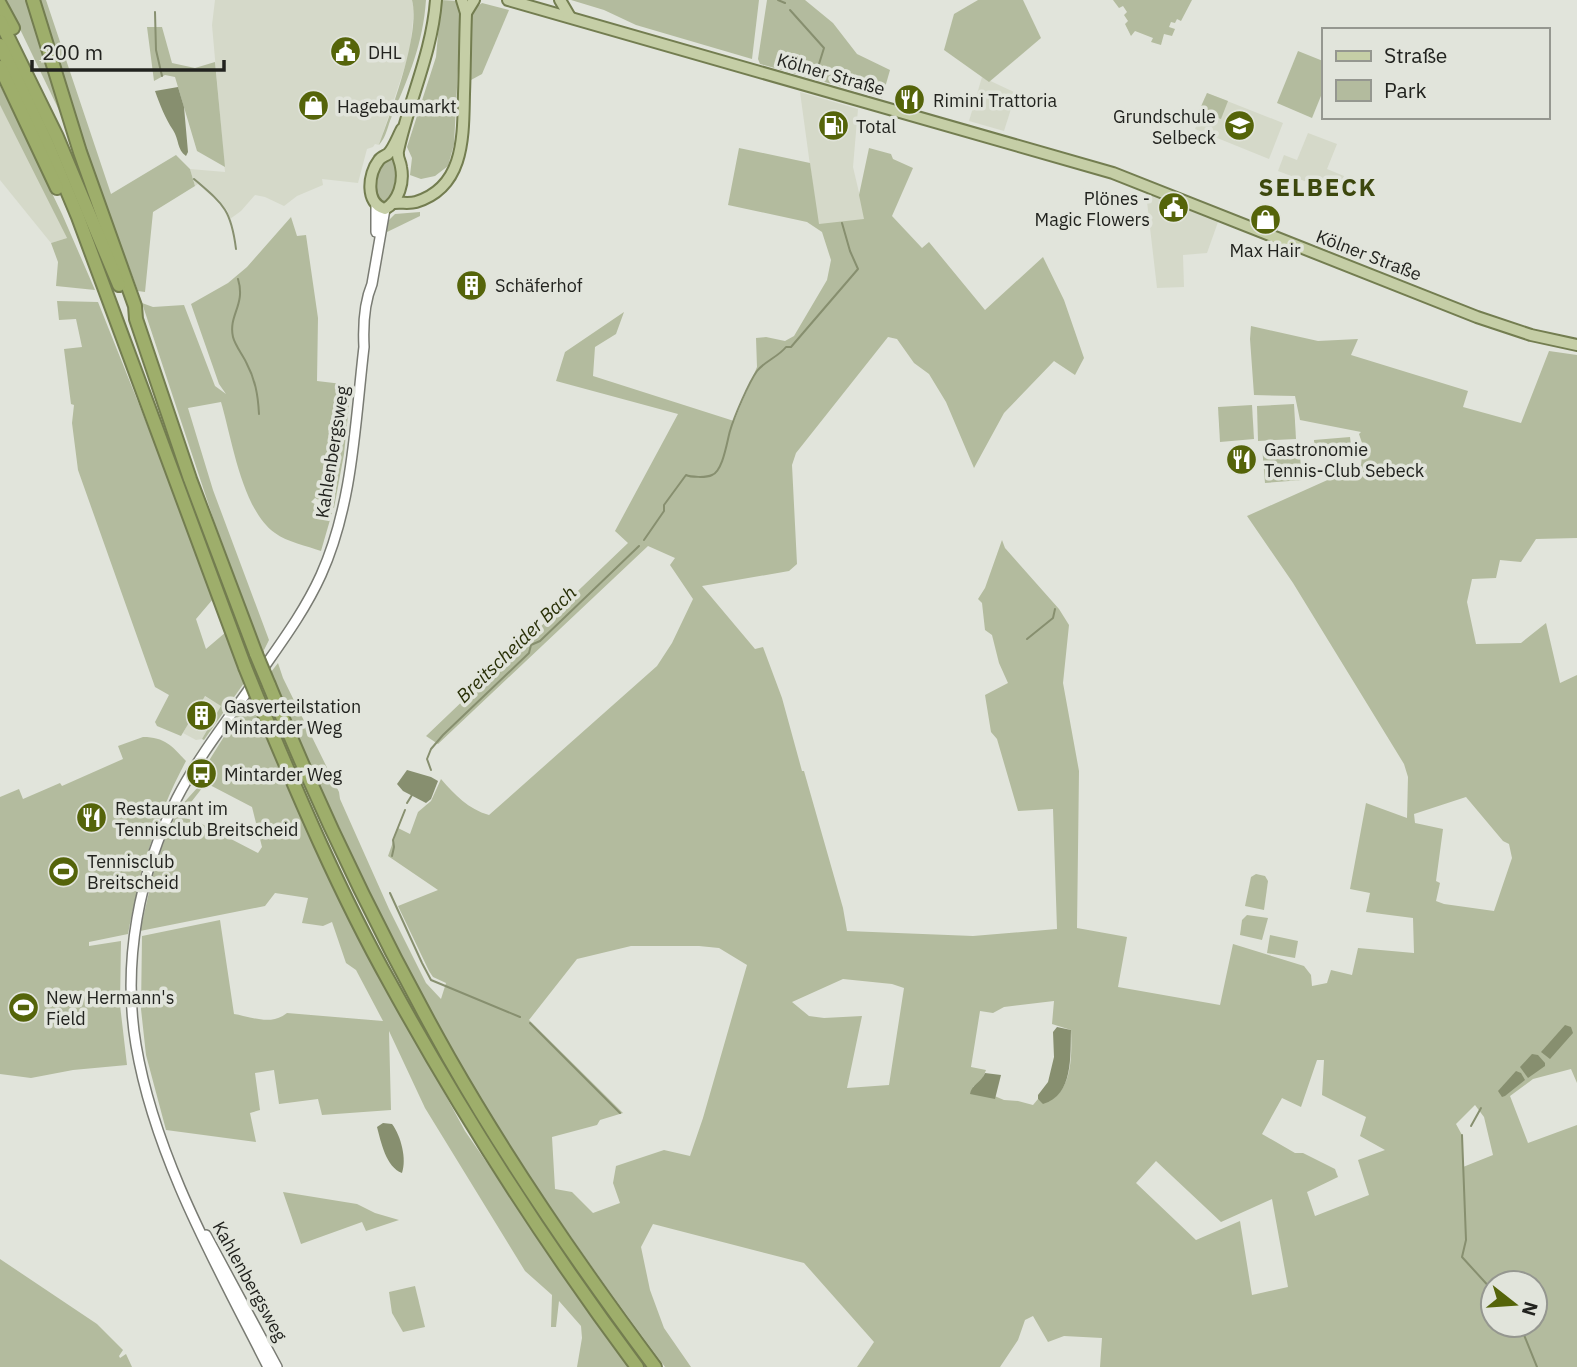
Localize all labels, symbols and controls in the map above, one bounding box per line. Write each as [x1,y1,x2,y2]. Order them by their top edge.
scale bar [32,28,224,72]
legend [1322,28,1549,119]
public building icon: DHL [328,35,362,69]
text: 200 m [42,38,103,66]
place label: DHL [368,41,402,64]
text: Straße [1384,41,1447,69]
street label: Kölner Straße [774,48,888,100]
text: Park [1384,76,1427,104]
restaurant icon: Rimini Trattoria [893,83,927,117]
shop icon: Hagebaumarkt [297,89,331,123]
place label: Rimini Trattoria [933,89,1057,112]
place label: Hagebaumarkt [337,95,456,118]
place label: Grundschule Selbeck [1113,105,1217,149]
fuel station icon: Total [816,109,850,143]
school or university icon: Grundschule Selbeck [1222,109,1256,143]
place label: Total [856,115,896,138]
district label: SELBECK [1258,171,1378,203]
place label: Plönes - Magic Flowers [1035,187,1150,231]
public building icon: Plönes - Magic Flowers [1156,191,1190,225]
shop icon: Max Hair [1248,203,1282,237]
street label: Kölner Straße [1313,224,1425,286]
place label: Max Hair [1229,239,1301,262]
building icon: Schäferhof [455,268,489,302]
place label: Schäferhof [495,274,583,297]
street label: Kahlenbergsweg [310,384,354,520]
place label: Gastronomie Tennis-Club Sebeck [1264,438,1425,482]
restaurant icon: Gastronomie Tennis-Club Sebeck [1224,442,1258,476]
water label: Breitscheider Bach [451,580,581,708]
place label: Gasverteilstation Mintarder Weg [224,695,361,739]
building icon: Gasverteilstation Mintarder Weg [184,699,218,733]
bus stop icon: Mintarder Weg [184,757,218,791]
place label: Mintarder Weg [224,763,343,786]
place label: Restaurant im Tennisclub Breitscheid [115,797,298,841]
restaurant icon: Restaurant im Tennisclub Breitscheid [75,801,109,835]
place label: Tennisclub Breitscheid [87,850,179,894]
sports icon: Tennisclub Breitscheid [47,854,81,888]
place label: New Hermann's Field [46,986,174,1030]
sports icon: New Hermann's Field [6,990,40,1024]
street label: Kahlenbergsweg [208,1217,293,1345]
north arrow [1479,1269,1549,1339]
text: N [1517,1299,1544,1319]

